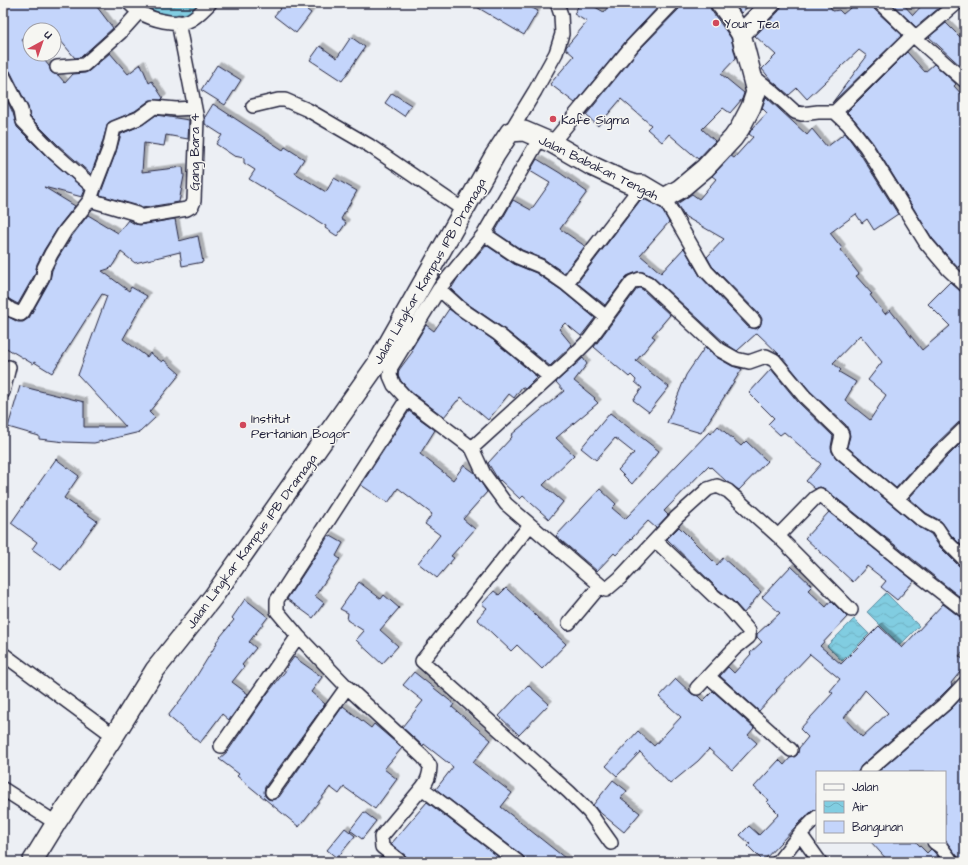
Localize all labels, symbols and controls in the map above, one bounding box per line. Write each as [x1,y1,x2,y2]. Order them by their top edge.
place label: Your Tea [724,15,779,33]
marker: Your Tea [711,18,721,28]
north arrow [22,22,62,62]
text: U [40,26,55,42]
place label: Kafe Sigma [561,111,630,130]
street label: Gang Bara 4 [186,113,205,191]
marker: Kafe Sigma [548,114,558,124]
street label: Jalan Babakan Tengah [535,131,662,206]
street label: Jalan Lingkar Kampus IPB Dramaga [369,175,492,368]
place label: Institut Pertanian Bogor [251,410,350,444]
marker: Institut Pertanian Bogor [238,420,248,430]
street label: Jalan Lingkar Kampus IPB Dramaga [182,450,322,633]
legend [816,771,946,843]
text: Jalan [852,779,878,796]
text: Air [852,799,869,816]
text: Bangunan [852,819,903,837]

